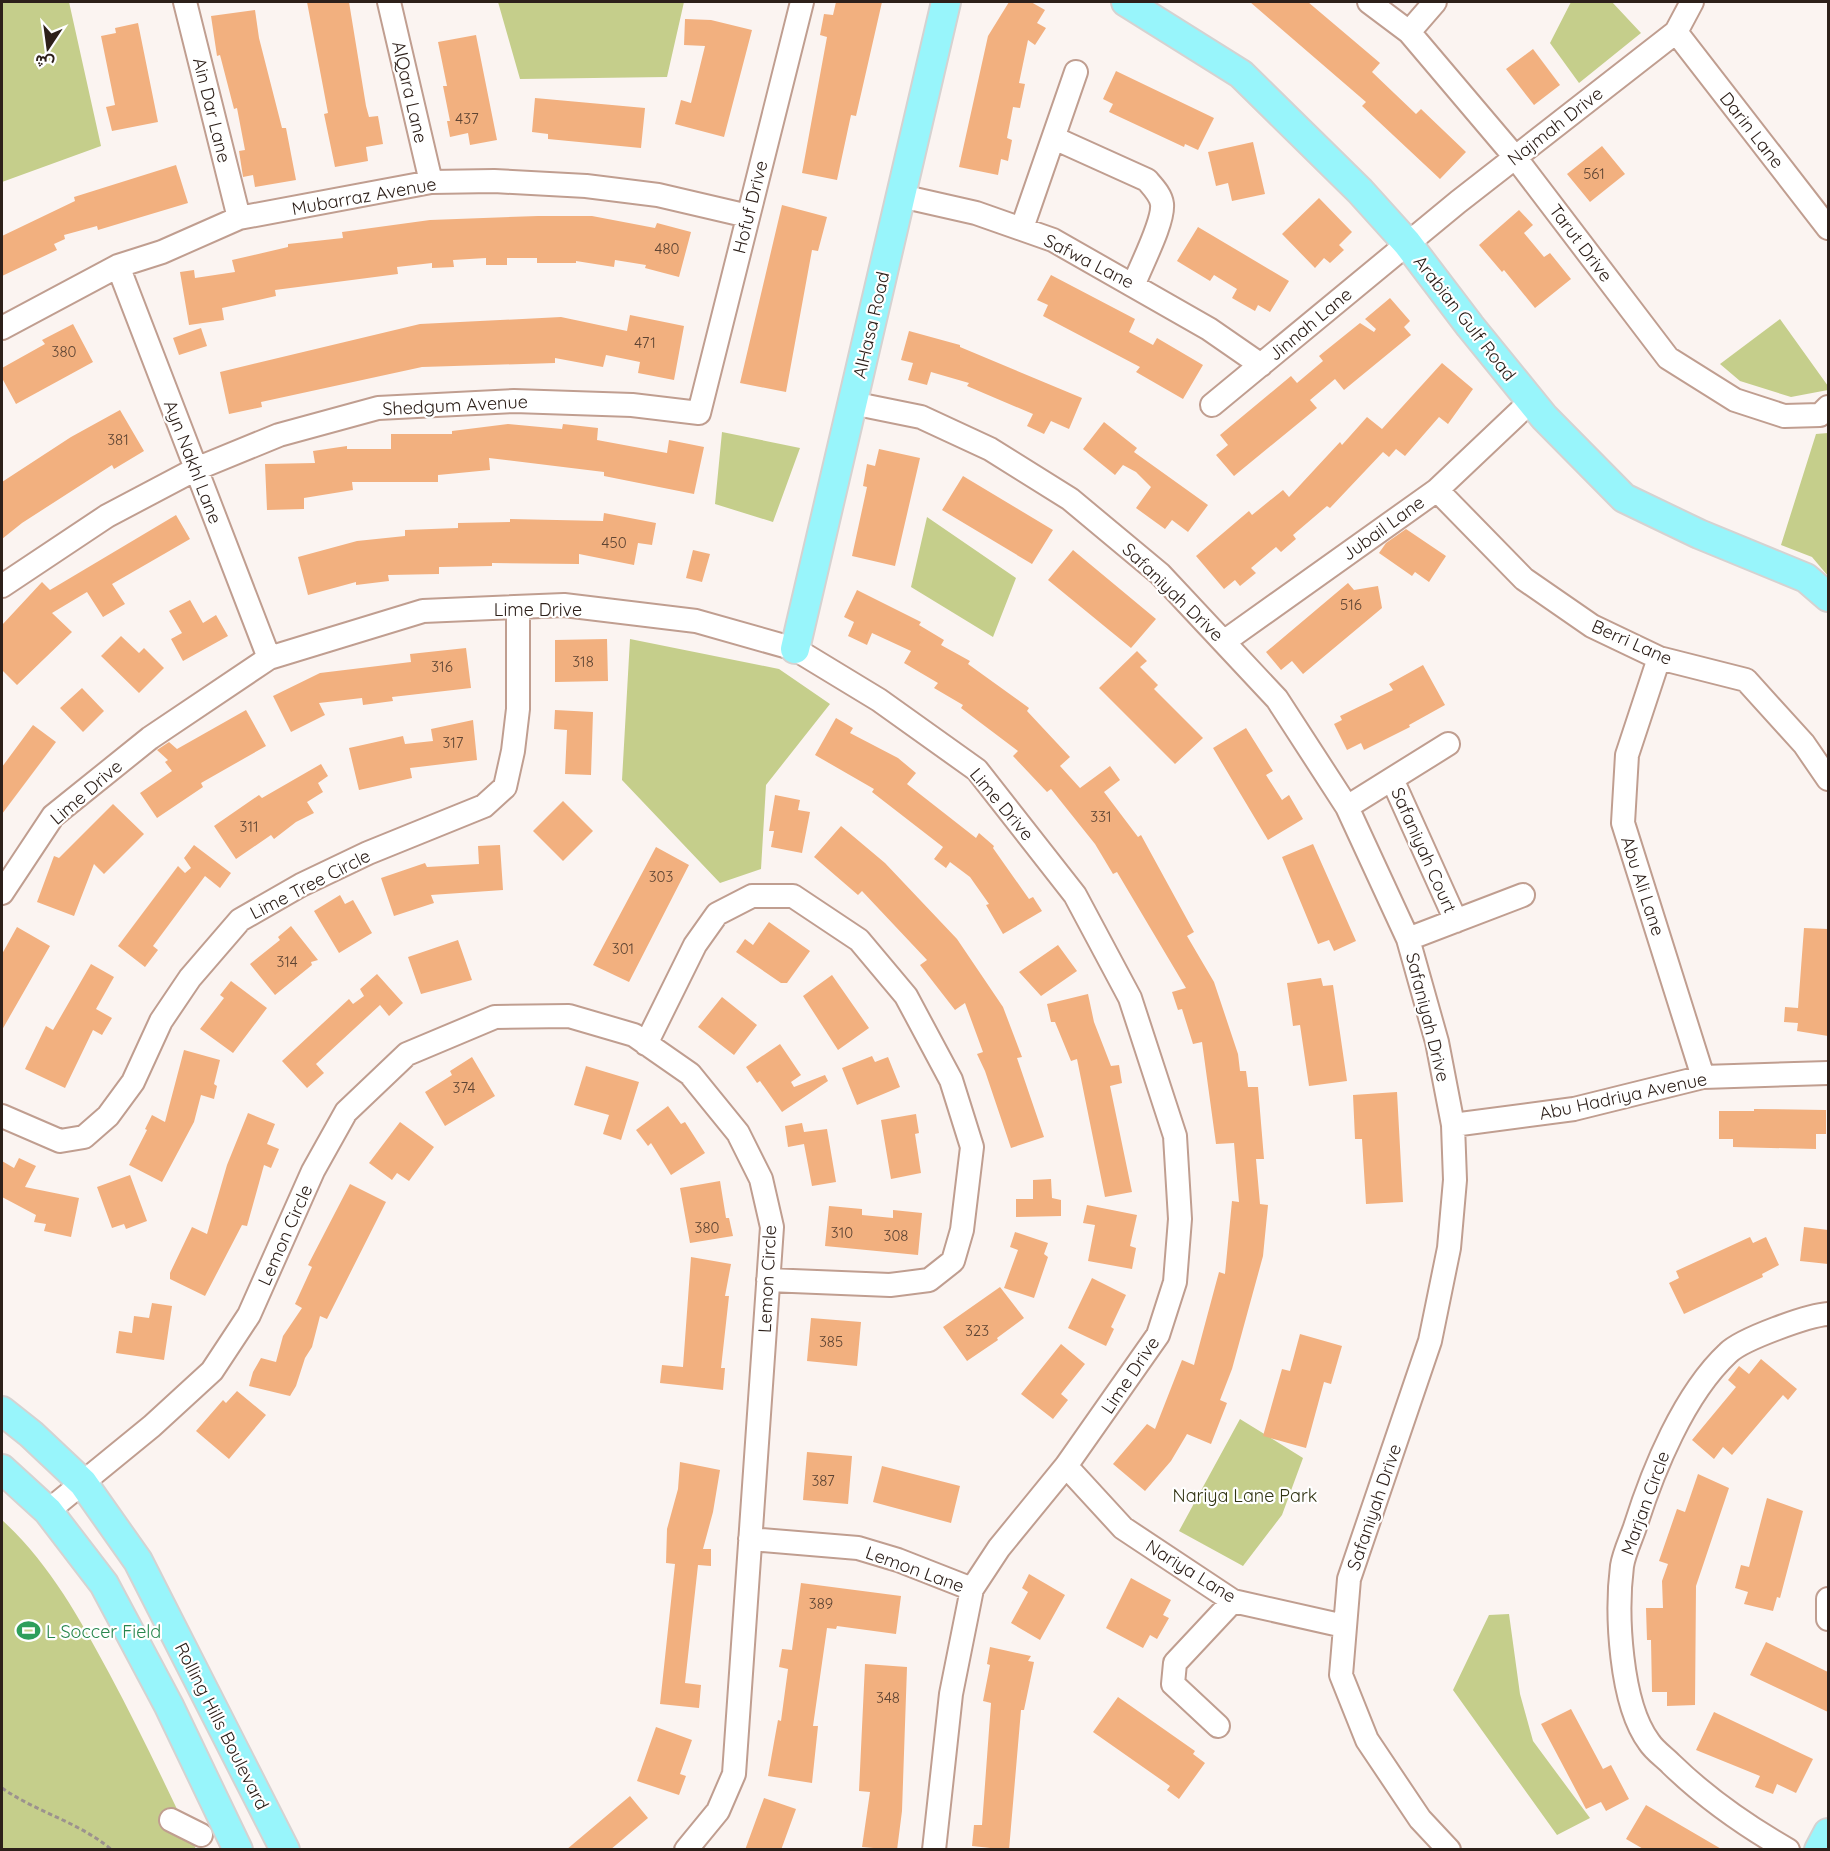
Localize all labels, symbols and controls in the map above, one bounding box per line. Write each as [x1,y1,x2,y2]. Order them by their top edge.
north arrow [18,18,78,78]
street label: AlQara Lane [387,39,433,145]
text: ش [33,51,56,75]
street label: Ain Dar Lane [188,55,236,165]
street label: Najmah Drive [1503,82,1607,170]
street label: Darin Lane [1715,87,1789,173]
house number: 437 [455,109,479,128]
street label: Hofuf Drive [727,158,773,256]
house number: 561 [1583,164,1605,183]
street label: Mubarraz Avenue [290,172,438,220]
street label: Tarut Drive [1544,200,1618,286]
street label: Safwa Lane [1040,229,1138,293]
house number: 480 [655,239,680,258]
street label: Arabian Gulf Road [1409,251,1521,385]
street label: AlHasa Road [848,269,894,381]
street label: Jinnah Lane [1264,282,1356,366]
house number: 471 [634,333,656,352]
house number: 380 [52,342,77,361]
street label: Shedgum Avenue [382,390,528,420]
street label: Ayn Nakhl Lane [159,397,227,527]
house number: 381 [107,430,129,449]
street label: Jubail Lane [1337,490,1429,566]
house number: 450 [601,533,627,552]
street label: Safaniyah Drive [1117,538,1229,646]
house number: 516 [1340,595,1362,614]
street label: Lime Drive [494,598,582,621]
street label: Berri Lane [1588,614,1676,670]
house number: 318 [572,652,594,671]
house number: 316 [431,657,453,676]
house number: 317 [442,733,464,752]
street label: Lime Drive [45,754,127,830]
street label: Lime Drive [965,763,1039,845]
street label: Safaniyah Court [1386,784,1462,916]
house number: 331 [1090,807,1112,826]
house number: 311 [240,817,258,836]
street label: Abu Ali Lane [1616,833,1670,939]
street label: Lime Tree Circle [246,844,374,924]
house number: 303 [649,867,673,886]
house number: 301 [612,939,634,958]
street label: Safaniyah Drive [1401,950,1455,1084]
house number: 314 [276,952,298,971]
street label: Abu Hadriya Avenue [1537,1067,1709,1125]
house number: 374 [453,1078,476,1097]
street label: Lemon Circle [253,1181,317,1289]
house number: 380 [695,1218,720,1237]
house number: 310 [831,1223,853,1242]
street label: Lemon Circle [753,1224,781,1334]
house number: 308 [884,1226,908,1245]
house number: 323 [965,1321,989,1340]
house number: 385 [819,1332,843,1351]
street label: Lime Drive [1096,1332,1164,1418]
street label: Safaniyah Drive [1342,1441,1406,1573]
street label: Marjan Circle [1616,1448,1674,1558]
house number: 387 [811,1471,835,1490]
park label: Nariya Lane Park [1173,1484,1317,1507]
street label: Nariya Lane [1142,1534,1240,1608]
street label: Lemon Lane [862,1541,968,1597]
house number: 389 [809,1594,833,1613]
sports icon: L Soccer Field [15,1618,41,1644]
place label: L Soccer Field [46,1620,161,1643]
street label: Rolling Hills Boulevard [170,1639,274,1813]
house number: 348 [876,1688,900,1707]

